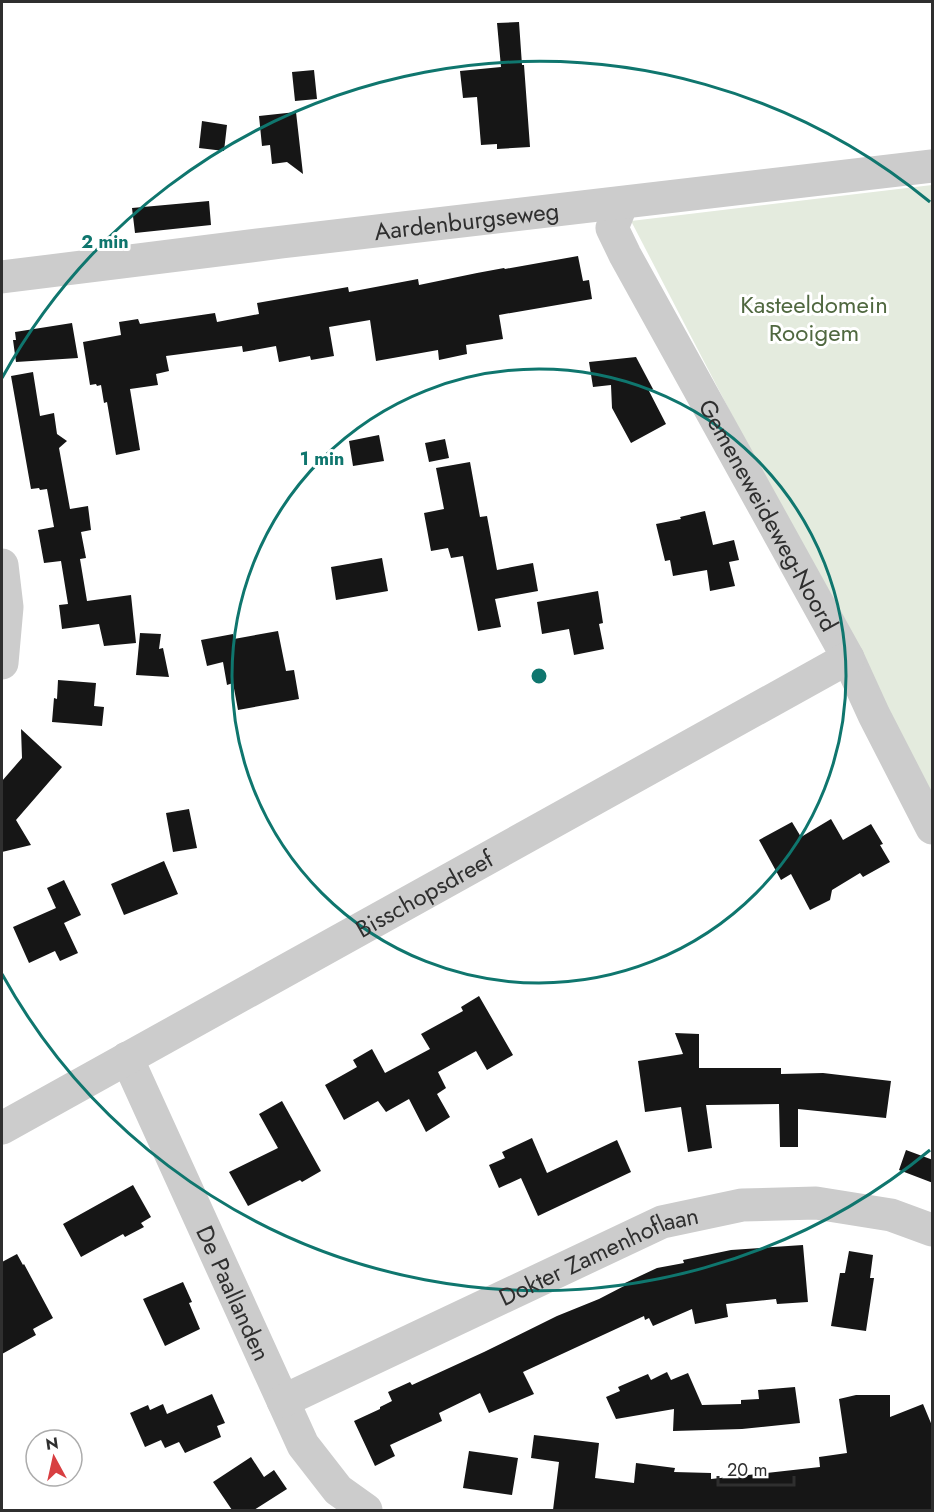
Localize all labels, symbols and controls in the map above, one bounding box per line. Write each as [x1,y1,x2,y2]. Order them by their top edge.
street label: Aardenburgseweg [372,192,561,249]
text: 2 min [81,229,129,255]
park label: Kasteeldomein Rooigem [740,287,888,350]
street label: Gemeneweideweg-Noord [690,392,847,638]
text: 1 min [300,446,344,472]
centre of rings [529,666,549,686]
street label: Bisschopsdreef [349,840,500,946]
street label: Dokter Zamenhoflaan [493,1197,702,1314]
street label: De Paallanden [188,1219,280,1366]
north arrow [24,1428,84,1488]
text: N [44,1431,60,1456]
scale bar [718,1449,794,1487]
text: 20 m [727,1457,767,1483]

